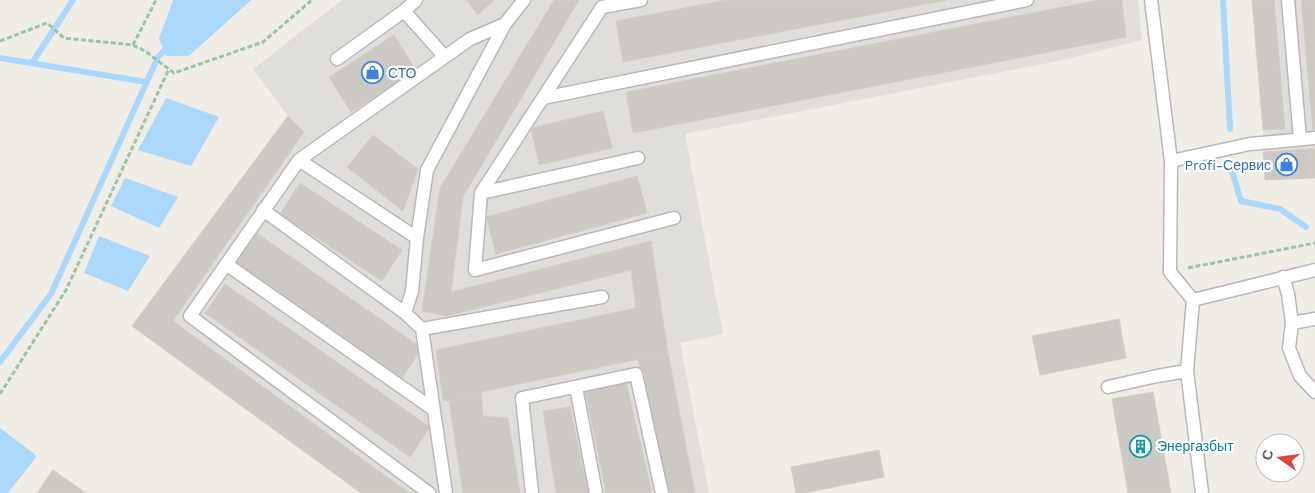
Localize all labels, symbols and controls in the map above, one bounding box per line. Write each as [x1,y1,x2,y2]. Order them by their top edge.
shop icon: СТО [360,61,384,85]
place label: СТО [388,65,417,81]
shop icon: Profi-Сервис [1275,153,1299,177]
place label: Profi-Сервис [1184,157,1271,173]
north arrow [1255,433,1305,483]
building icon: Энергазбыт [1129,434,1153,458]
place label: Энергазбыт [1157,438,1234,454]
text: С [1258,448,1276,462]

